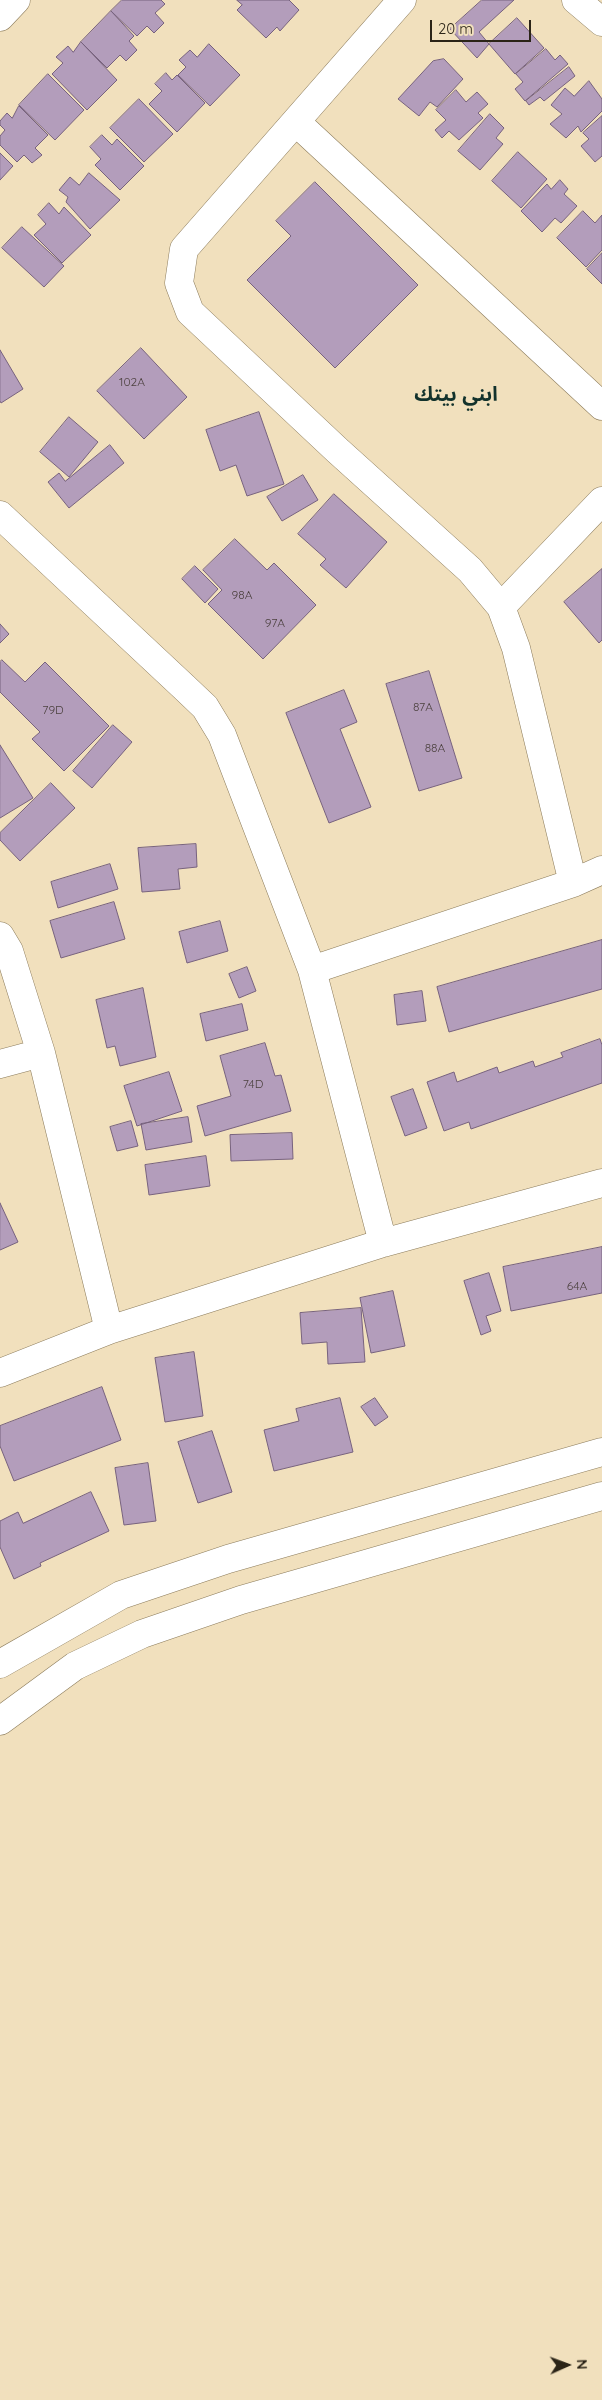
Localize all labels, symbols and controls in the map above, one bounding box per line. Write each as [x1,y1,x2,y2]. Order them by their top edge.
scale bar [432,10,533,42]
text: 20 m [438,19,473,38]
house number: 102A [119,375,145,389]
district label: ابني بيتك [414,383,498,407]
house number: 98A [232,588,252,602]
house number: 97A [265,616,285,630]
house number: 87A [413,700,433,714]
house number: 79D [42,703,64,717]
house number: 88A [425,741,445,755]
house number: 74D [243,1077,263,1091]
house number: 64A [567,1279,587,1293]
north arrow [542,2340,592,2390]
text: N [573,2359,591,2370]

